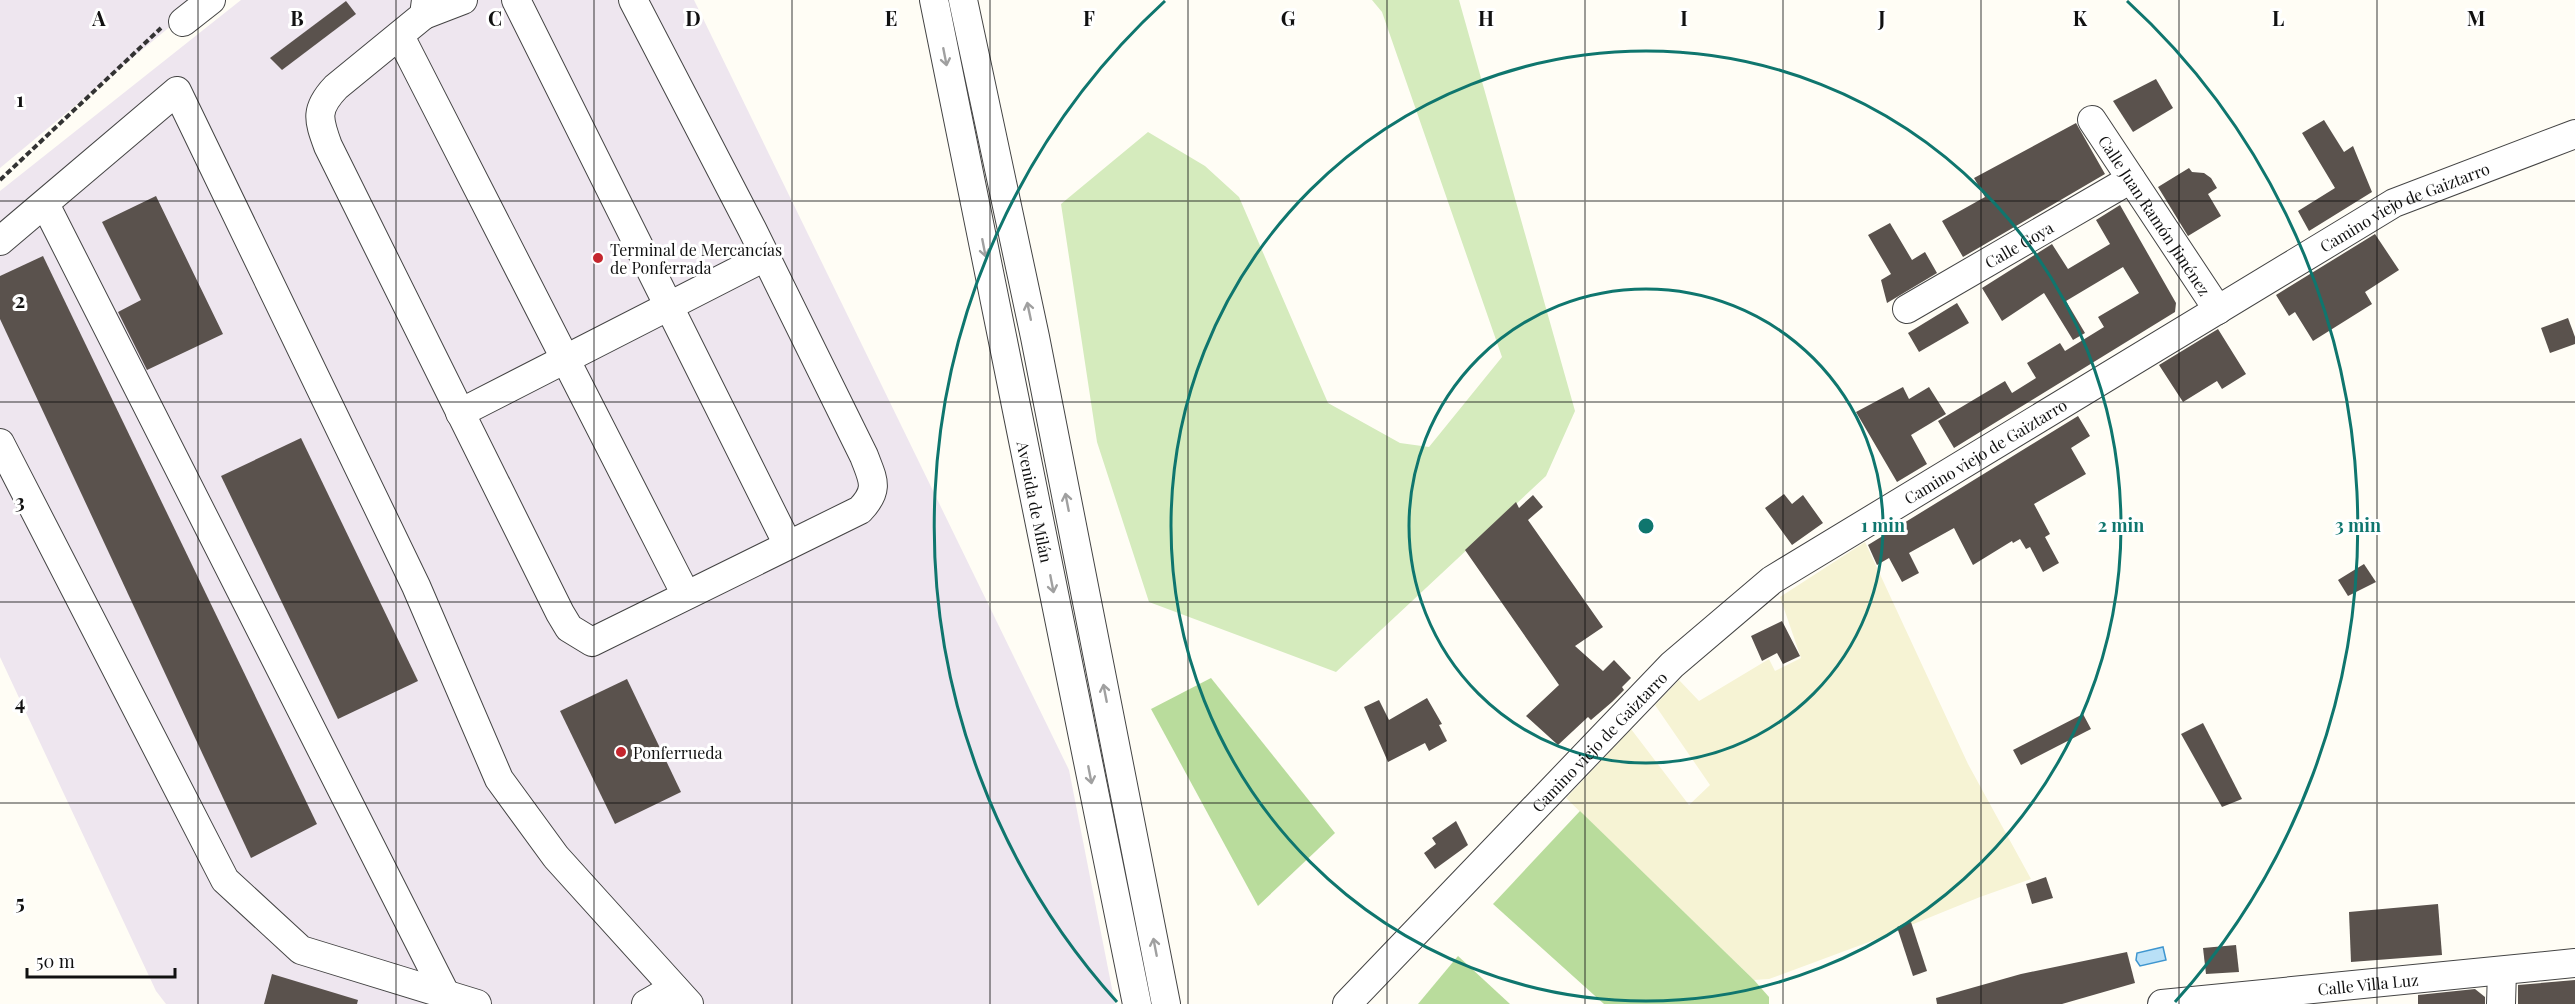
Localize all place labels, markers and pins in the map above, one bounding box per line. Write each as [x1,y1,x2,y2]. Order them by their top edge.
place label: Terminal de Mercancías de Ponferrada [610,239,782,278]
marker: Terminal de Mercancías de Ponferrada [591,251,605,265]
centre of rings [1636,516,1656,536]
place label: Ponferrueda [633,742,723,763]
marker: Ponferrueda [614,745,628,759]

